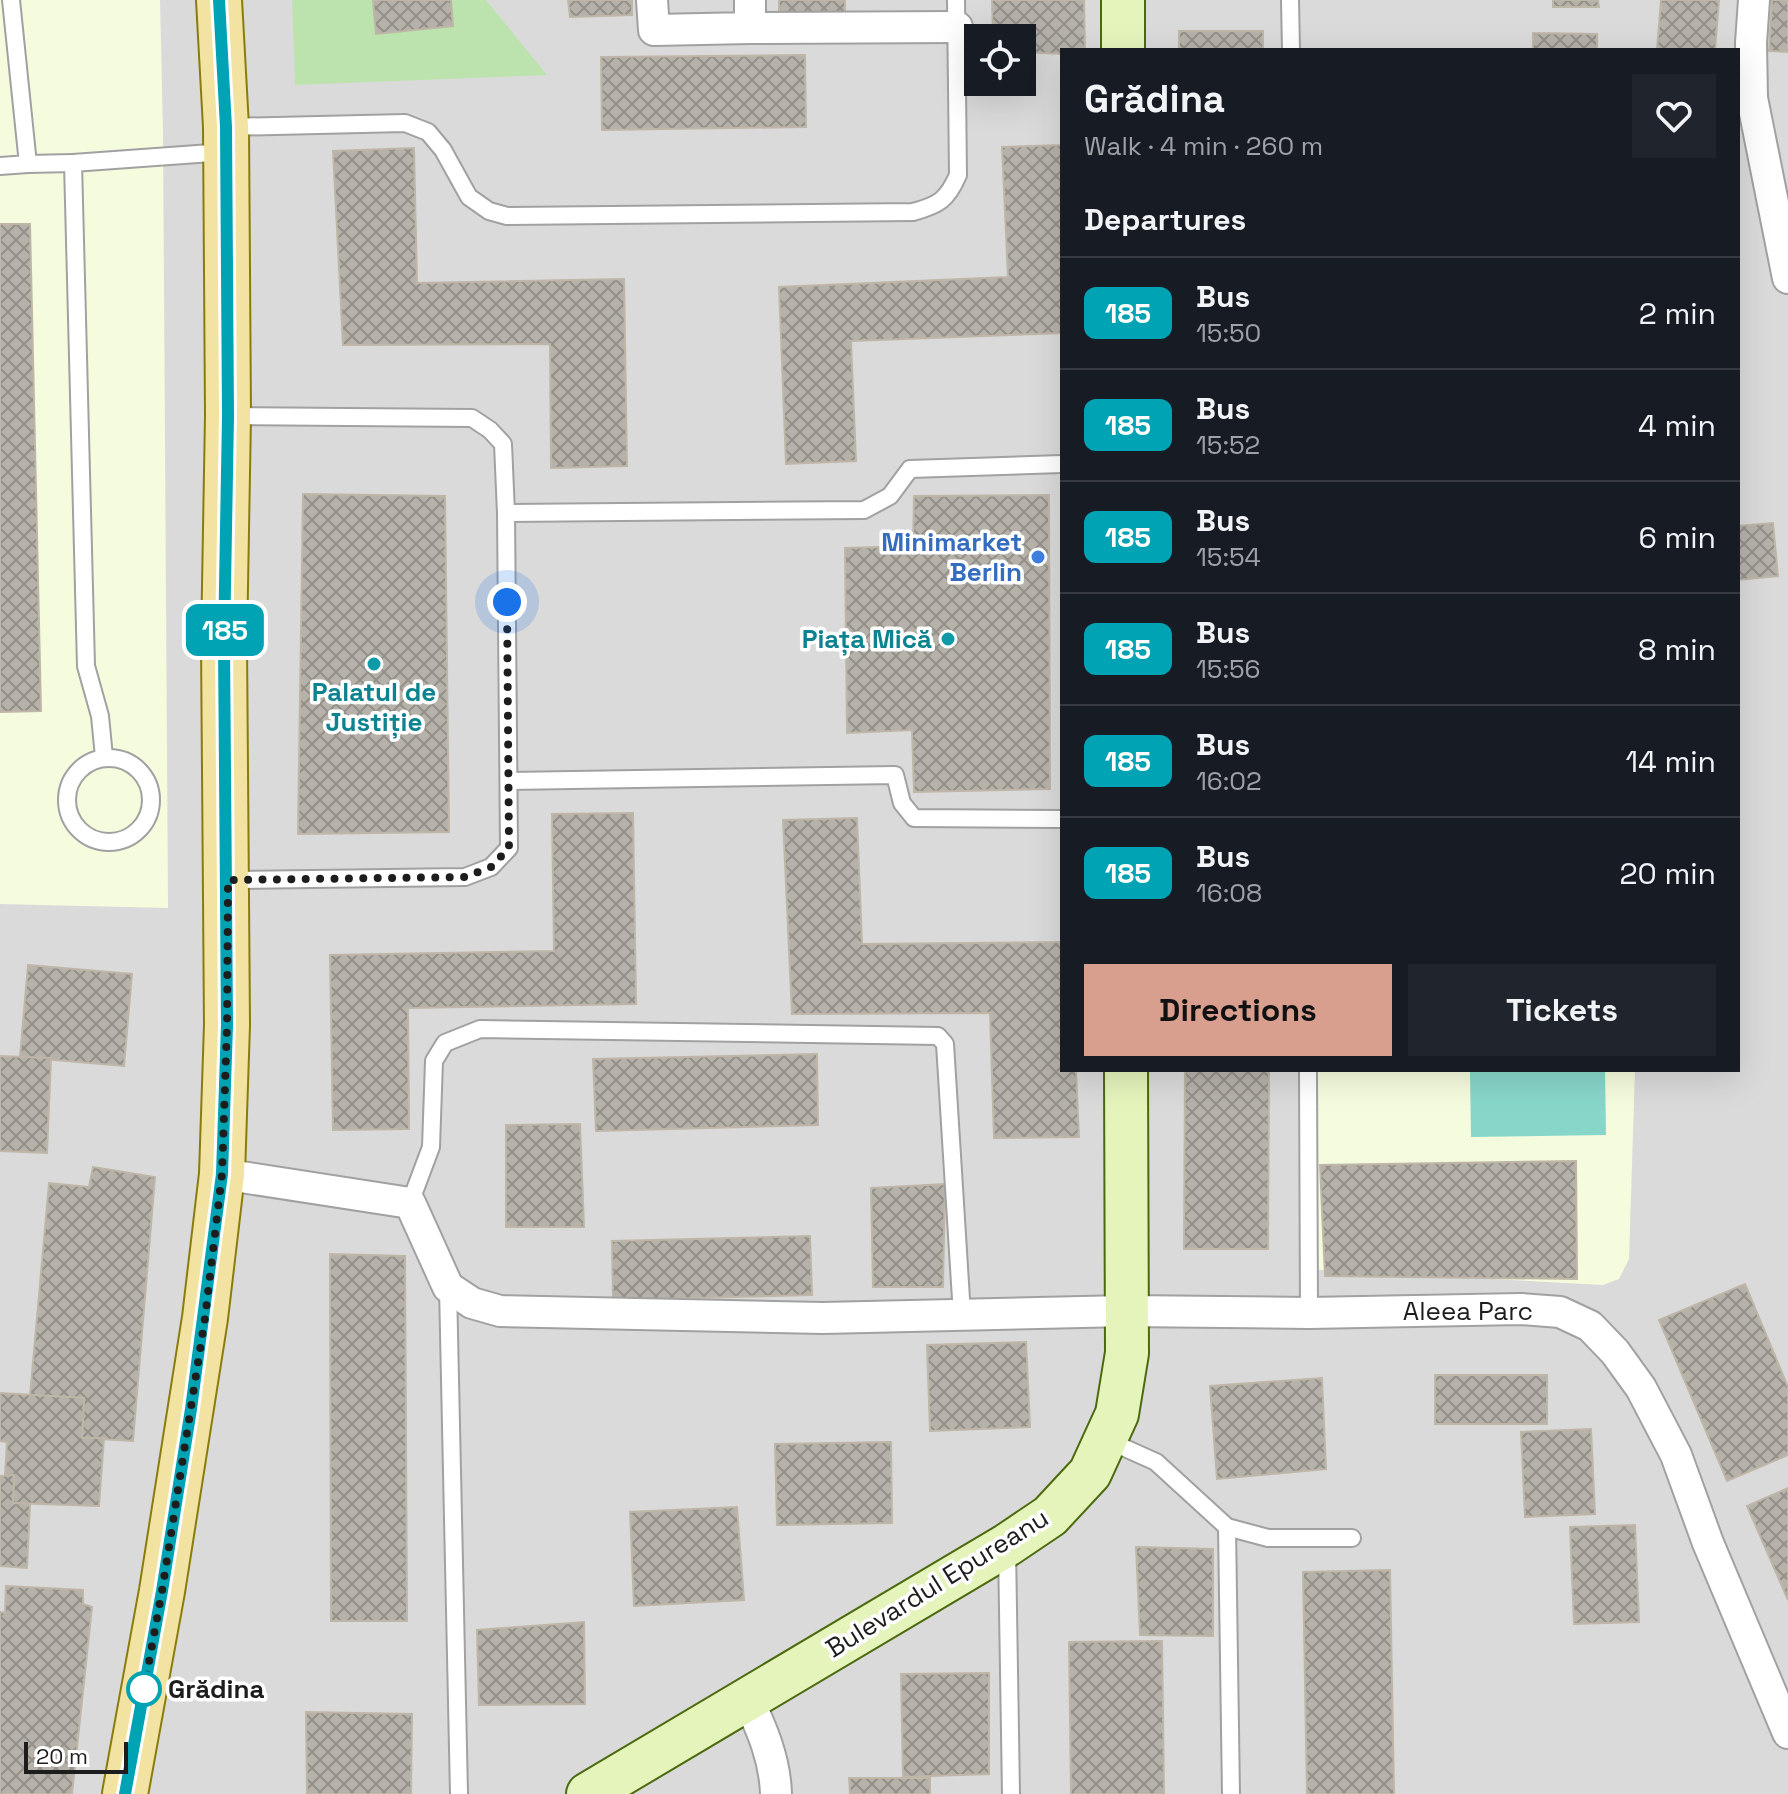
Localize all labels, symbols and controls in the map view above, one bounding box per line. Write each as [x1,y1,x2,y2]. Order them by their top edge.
map controls [964,24,1036,96]
button: locate [964,24,1036,96]
button: heart [1632,74,1716,158]
text: Grădina [1084,75,1225,123]
text: Walk · 4 min · 260 m [1084,129,1323,163]
text: Departures [1084,200,1246,239]
text: Bus [1196,277,1250,316]
text: 2 min [1639,294,1716,333]
text: 185 [1105,295,1151,331]
text: 15:50 [1196,316,1261,350]
text: Bus [1196,389,1250,428]
text: 4 min [1638,406,1716,445]
text: 185 [1105,407,1151,443]
text: 15:52 [1196,428,1260,462]
text: Bus [1196,501,1250,540]
text: 6 min [1638,518,1716,557]
text: 185 [1105,519,1151,555]
place label: Minimarket Berlin [881,525,1022,589]
text: 15:54 [1196,540,1261,574]
marker: Minimarket Berlin [1029,548,1047,566]
your location [487,582,527,622]
line badge: 185 [179,604,271,656]
text: 185 [202,612,248,648]
text: Bus [1196,613,1250,652]
place label: Piața Mică [802,622,932,656]
marker: Piața Mică [939,630,957,648]
text: 8 min [1638,630,1716,669]
text: 185 [1105,631,1151,667]
text: 15:56 [1196,652,1261,686]
marker: Palatul de Justiție [365,655,383,673]
place label: Palatul de Justiție [312,675,436,739]
text: Bus [1196,725,1250,764]
text: 14 min [1625,742,1716,781]
text: 185 [1105,743,1151,779]
text: 16:02 [1196,764,1262,798]
text: Bus [1196,837,1250,876]
text: 20 min [1619,854,1716,893]
text: 185 [1105,855,1151,891]
text: 16:08 [1196,876,1262,910]
button: Directions [1084,964,1392,1056]
button: Tickets [1408,964,1716,1056]
street label: Aleea Parc [1403,1294,1533,1328]
street label: Bulevardul Epureanu [819,1501,1055,1665]
marker: Grădina [127,1672,161,1706]
place label: Grădina [168,1672,265,1706]
scale bar [24,1738,128,1774]
text: 20 m [36,1742,88,1770]

